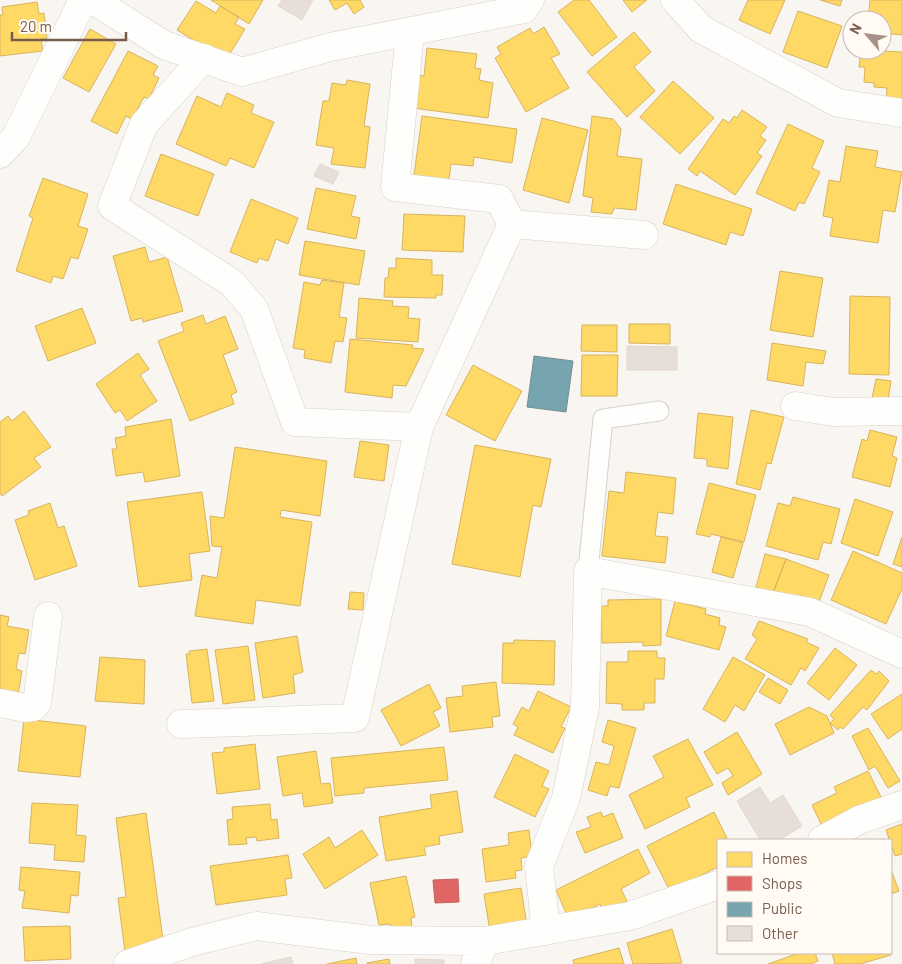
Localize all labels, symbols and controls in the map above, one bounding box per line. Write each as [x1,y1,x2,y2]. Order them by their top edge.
scale bar [12,10,126,42]
north arrow [842,10,892,60]
text: 20 m [20,17,52,35]
text: N [845,21,865,37]
legend [717,839,892,954]
text: Homes [762,849,807,867]
text: Shops [762,874,802,892]
text: Public [762,899,802,917]
text: Other [762,924,799,942]

